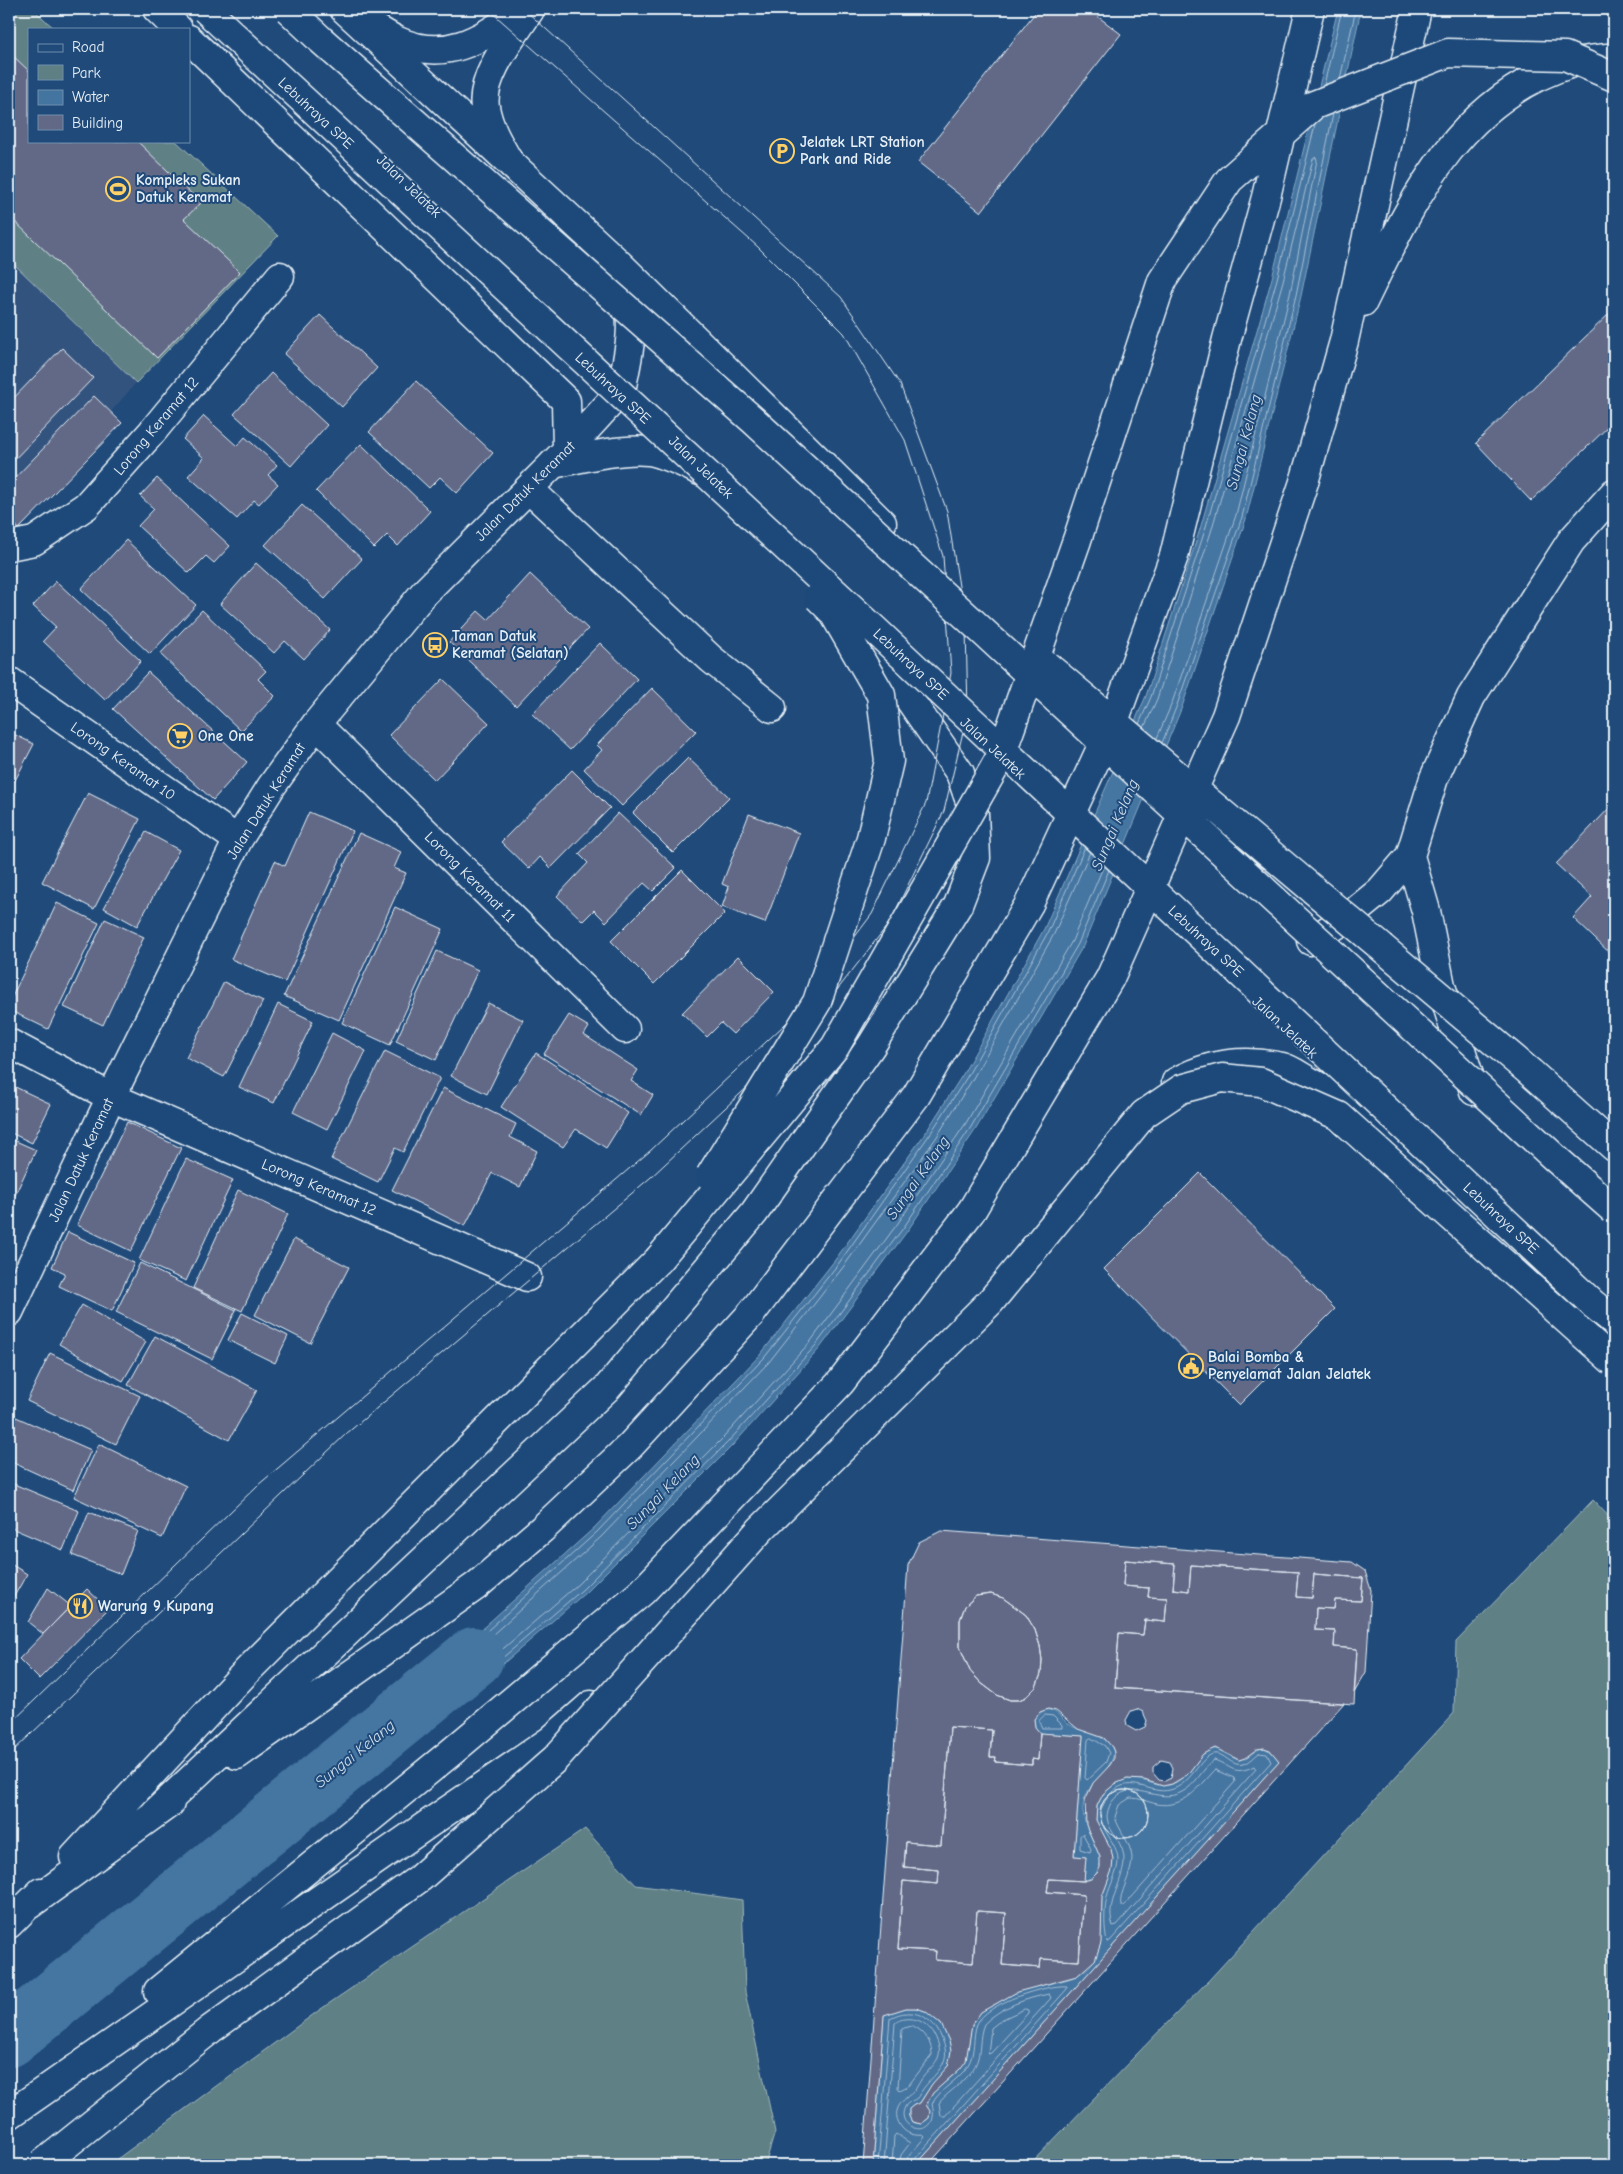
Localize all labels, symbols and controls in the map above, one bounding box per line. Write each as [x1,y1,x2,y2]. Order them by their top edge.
legend [28,28,190,142]
text: Road [72,38,104,56]
text: Park [72,64,101,82]
street label: Lebuhraya SPE [274,73,358,153]
text: Water [72,88,109,106]
text: Building [72,114,123,132]
place label: Jelatek LRT Station Park and Ride [800,133,925,168]
parking icon: Jelatek LRT Station Park and Ride [769,138,795,164]
street label: Jalan Jelatek [373,151,446,222]
place label: Kompleks Sukan Datuk Keramat [136,171,241,206]
sports icon: Kompleks Sukan Datuk Keramat [105,176,131,202]
street label: Lebuhraya SPE [571,348,655,428]
street label: Lorong Keramat 12 [110,373,202,479]
water label: Sungai Kelang [1223,393,1265,491]
street label: Jalan Jelatek [665,432,738,503]
street label: Jalan Datuk Keramat [471,437,579,545]
street label: Lebuhraya SPE [869,624,953,704]
place label: Taman Datuk Keramat (Selatan) [452,627,569,662]
bus stop icon: Taman Datuk Keramat (Selatan) [422,632,448,658]
street label: Jalan Jelatek [957,713,1030,783]
street label: Lorong Keramat 10 [67,718,179,804]
supermarket icon: One One [167,723,193,749]
place label: One One [198,727,254,745]
street label: Jalan Datuk Keramat [223,739,310,863]
water label: Sungai Kelang [1088,777,1142,873]
street label: Lorong Keramat 11 [421,828,519,926]
street label: Lebuhraya SPE [1164,901,1248,981]
street label: Jalan Jelatek [1249,992,1322,1062]
street label: Jalan Datuk Keramat [45,1095,118,1225]
water label: Sungai Kelang [883,1133,953,1223]
street label: Lorong Keramat 12 [259,1155,379,1219]
street label: Lebuhraya SPE [1459,1178,1543,1258]
place label: Balai Bomba & Penyelamat Jalan Jelatek [1208,1348,1372,1383]
public building icon: Balai Bomba & Penyelamat Jalan Jelatek [1178,1353,1204,1379]
water label: Sungai Kelang [623,1451,703,1533]
restaurant icon: Warung 9 Kupang [67,1593,93,1619]
place label: Warung 9 Kupang [98,1597,214,1615]
water label: Sungai Kelang [311,1716,399,1792]

